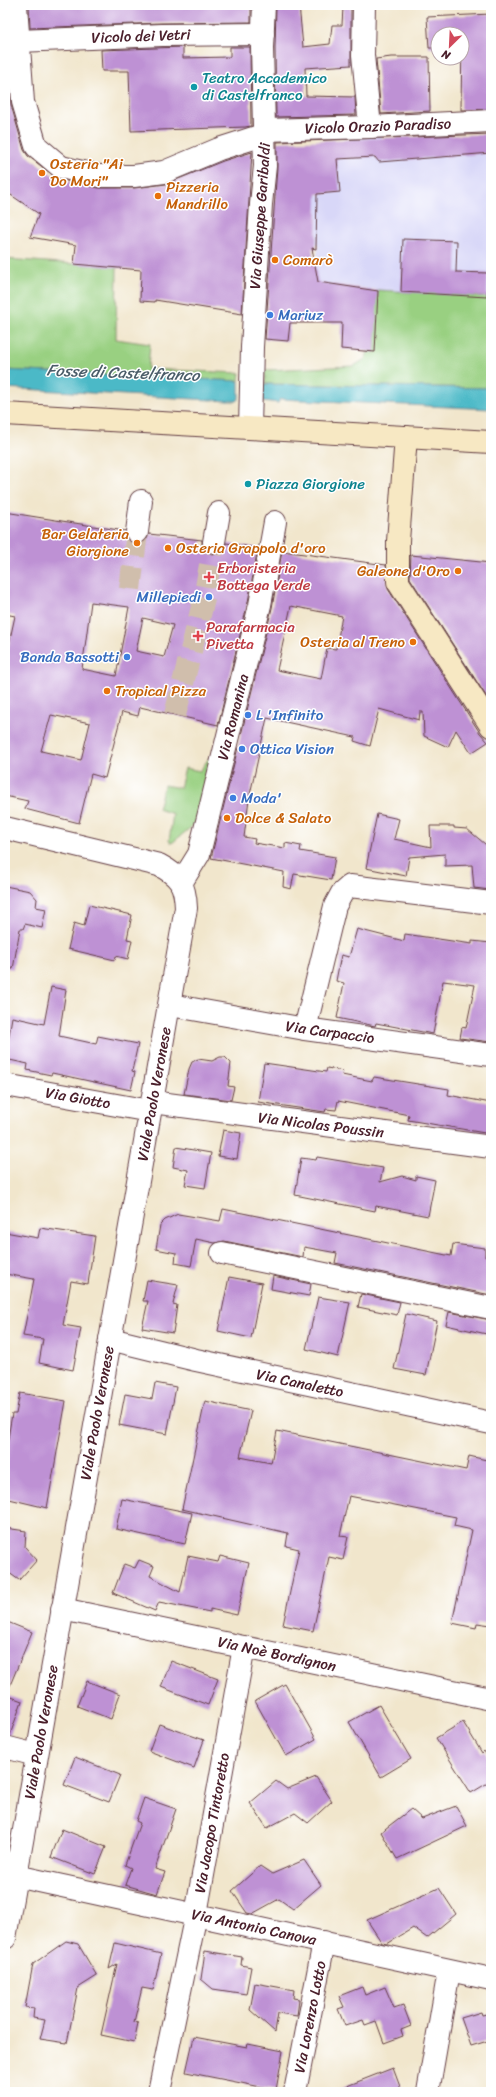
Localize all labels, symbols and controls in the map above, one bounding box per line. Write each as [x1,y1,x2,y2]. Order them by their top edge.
street label: Vicolo dei Vetri [91,21,192,51]
north arrow [430,26,470,66]
text: N [438,44,454,65]
place label: Teatro Accademico di Castelfranco [202,65,327,108]
marker: Teatro Accademico di Castelfranco [189,82,199,92]
street label: Vicolo Orazio Paradiso [304,110,452,142]
street label: Via Giuseppe Garibaldi [242,141,278,290]
place label: Osteria "Ai Do Mori" [50,151,124,194]
marker: Osteria "Ai Do Mori" [37,168,47,178]
place label: Pizzeria Mandrillo [166,174,229,217]
marker: Pizzeria Mandrillo [153,191,163,201]
place label: Comarò [283,247,333,273]
marker: Comarò [270,255,280,265]
place label: Mariuz [278,302,324,328]
marker: Mariuz [265,310,275,320]
water label: Fosse di Castelfranco [46,355,202,390]
place label: Piazza Giorgione [256,471,365,497]
marker: Piazza Giorgione [243,479,253,489]
place label: Bar Gelateria Giorgione [42,521,129,564]
place label: Osteria Grappolo d'oro [176,535,326,561]
marker: Bar Gelateria Giorgione [132,538,142,548]
marker: Osteria Grappolo d'oro [163,543,173,553]
place label: Erboristeria Bottega Verde [217,555,311,598]
place label: Galeone d'Oro [357,558,450,584]
marker: Galeone d'Oro [453,566,463,576]
marker: Erboristeria Bottega Verde [204,572,214,582]
place label: Millepiedi [137,584,202,610]
marker: Millepiedi [204,592,214,602]
place label: Parafarmacia Pivetta [206,614,295,657]
place label: Osteria al Treno [300,629,406,655]
marker: Parafarmacia Pivetta [193,631,203,641]
marker: Osteria al Treno [408,637,418,647]
place label: Banda Bassotti [20,644,120,670]
marker: Banda Bassotti [122,652,132,662]
street label: Via Romanina [210,671,256,763]
place label: Tropical Pizza [115,678,207,704]
marker: Tropical Pizza [102,686,112,696]
place label: L 'Infinito [256,702,324,728]
marker: L 'Infinito [243,710,253,720]
place label: Ottica Vision [250,736,334,762]
marker: Ottica Vision [237,744,247,754]
place label: Moda' [241,785,282,811]
marker: Moda' [228,793,238,803]
place label: Dolce & Salato [235,805,332,831]
marker: Dolce & Salato [222,813,232,823]
street label: Via Carpaccio [284,1013,377,1051]
street label: Viale Paolo Veronese [129,1025,179,1163]
street label: Via Giotto [43,1080,113,1117]
street label: Via Nicolas Poussin [256,1104,386,1146]
street label: Viale Paolo Veronese [72,1344,122,1482]
street label: Via Canaletto [254,1361,347,1405]
street label: Via Noè Bordignon [215,1629,339,1679]
street label: Viale Paolo Veronese [16,1663,66,1801]
street label: Via Jacopo Tintoretto [187,1750,237,1895]
street label: Via Antonio Canova [189,1901,319,1953]
street label: Via Lorenzo Lotto [286,1958,334,2075]

